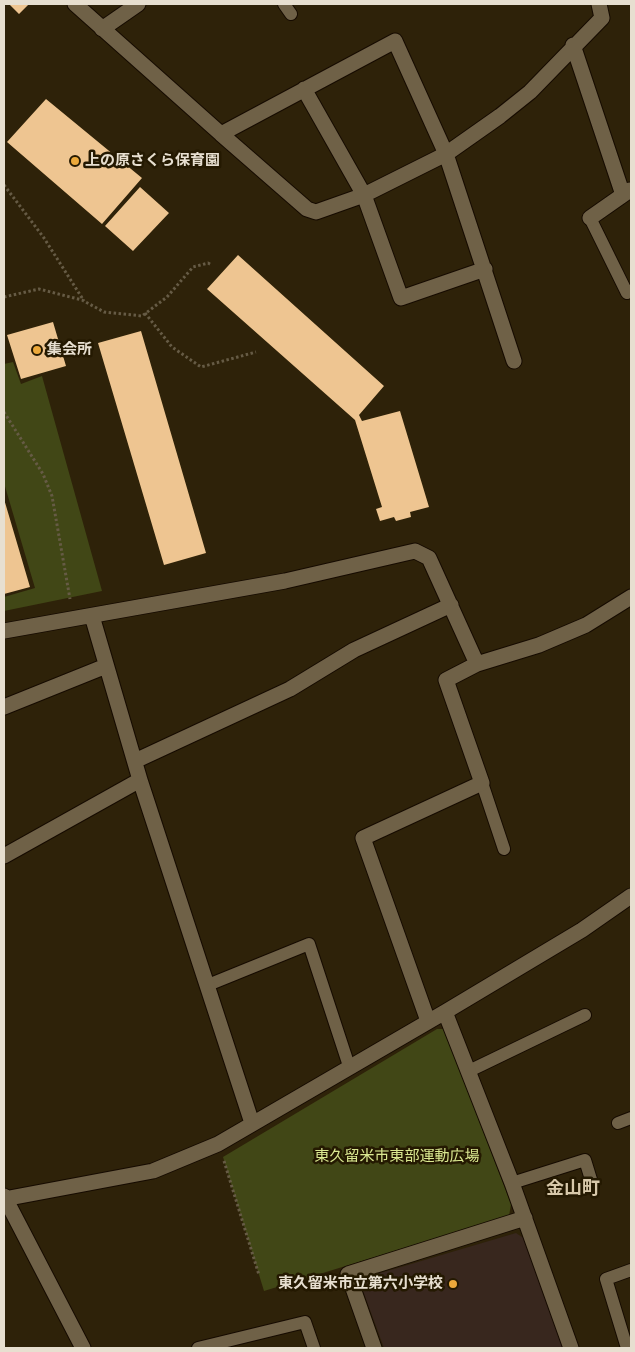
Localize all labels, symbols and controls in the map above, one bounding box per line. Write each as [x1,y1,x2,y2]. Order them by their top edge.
place label: 上の原さくら保育園 [85,152,220,170]
marker: 上の原さくら保育園 [69,155,81,167]
place label: 集会所 [47,341,92,359]
marker: 集会所 [31,344,43,356]
park label: 東久留米市東部運動広場 [315,1148,479,1166]
district label: 金山町 [546,1178,600,1200]
place label: 東久留米市立第六小学校 [278,1275,443,1293]
marker: 東久留米市立第六小学校 [447,1278,459,1290]

